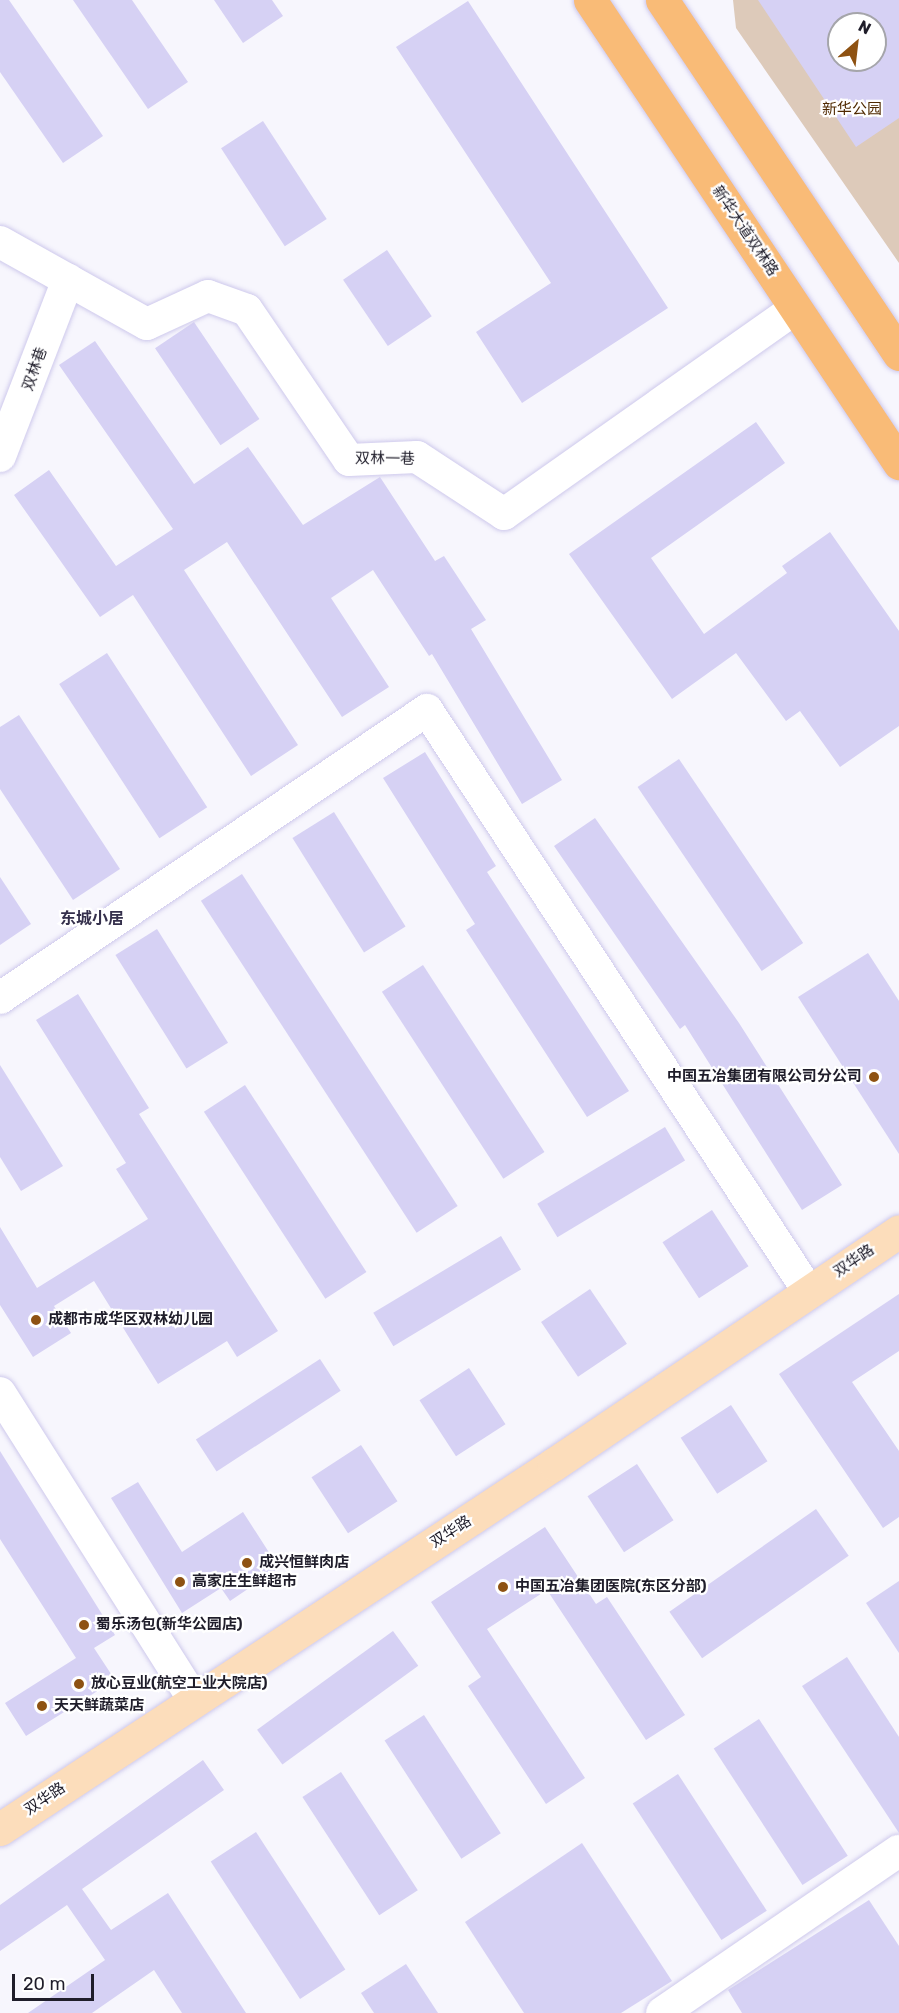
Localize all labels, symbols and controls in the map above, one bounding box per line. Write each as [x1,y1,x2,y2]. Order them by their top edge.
north arrow [827,12,887,72]
text: N [855,16,874,39]
park label: 新华公园 [822,101,882,119]
street label: 新华大道双林路 [708,182,782,280]
street label: 双林巷 [19,345,51,393]
street label: 双林一巷 [355,449,415,469]
district label: 东城小居 [60,909,124,929]
place label: 中国五冶集团有限公司分公司 [667,1068,862,1086]
marker: 中国五冶集团有限公司分公司 [867,1070,881,1084]
street label: 双华路 [830,1241,878,1281]
place label: 成都市成华区双林幼儿园 [48,1311,213,1329]
marker: 成都市成华区双林幼儿园 [29,1313,43,1327]
street label: 双华路 [427,1512,475,1552]
place label: 成兴恒鲜肉店 [259,1554,349,1572]
marker: 成兴恒鲜肉店 [240,1556,254,1570]
place label: 高家庄生鲜超市 [192,1573,297,1591]
marker: 高家庄生鲜超市 [173,1575,187,1589]
place label: 中国五冶集团医院(东区分部) [515,1578,707,1596]
marker: 中国五冶集团医院(东区分部) [496,1580,510,1594]
place label: 蜀乐汤包(新华公园店) [96,1616,243,1634]
marker: 蜀乐汤包(新华公园店) [77,1618,91,1632]
place label: 放心豆业(航空工业大院店) [91,1675,268,1693]
marker: 放心豆业(航空工业大院店) [72,1677,86,1691]
place label: 天天鲜蔬菜店 [54,1697,144,1715]
marker: 天天鲜蔬菜店 [35,1699,49,1713]
street label: 双华路 [21,1779,69,1819]
scale bar [15,1962,98,2000]
text: 20 m [23,1973,65,1995]

